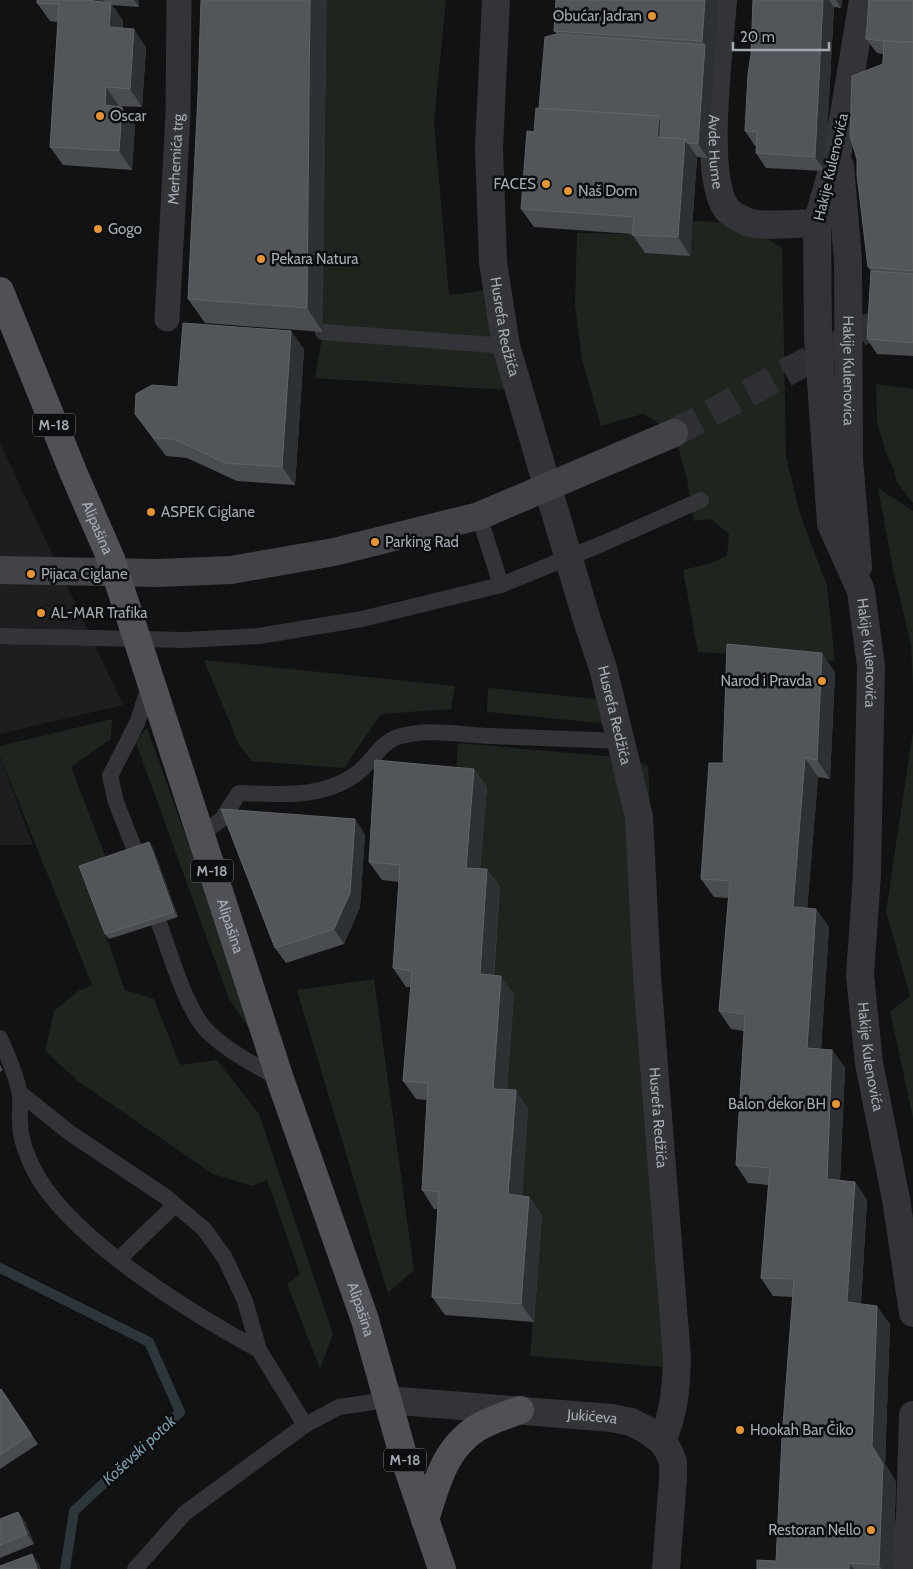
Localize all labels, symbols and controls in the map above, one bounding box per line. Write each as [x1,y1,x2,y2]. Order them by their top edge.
place label: Obućar Jadran [553,7,642,25]
marker: Obućar Jadran [646,10,658,22]
scale bar [733,20,829,52]
text: 20 m [740,28,775,46]
place label: Oscar [110,107,147,125]
marker: Oscar [94,110,106,122]
street label: Hakije Kulenovića [810,111,852,223]
street label: Merhemića trg [164,113,187,205]
street label: Avde Hume [705,114,727,191]
place label: FACES [494,175,536,193]
marker: FACES [540,178,552,190]
place label: Naš Dom [578,182,637,200]
marker: Naš Dom [562,185,574,197]
place label: Gogo [108,220,142,238]
marker: Gogo [92,223,104,235]
place label: Pekara Natura [271,250,359,268]
marker: Pekara Natura [255,253,267,265]
street label: Husrefa Redžića [486,276,524,379]
street label: Hakije Kulenovica [839,316,858,427]
road number: M-18 [33,414,75,436]
street label: Alipašina [78,498,117,558]
place label: ASPEK Ciglane [161,503,255,521]
marker: ASPEK Ciglane [145,506,157,518]
place label: Parking Rad [385,533,459,551]
marker: Parking Rad [369,536,381,548]
place label: Pijaca Ciglane [41,565,128,583]
marker: Pijaca Ciglane [25,568,37,580]
street label: Hakije Kulenovića [853,597,880,708]
place label: AL-MAR Trafika [51,604,148,622]
marker: AL-MAR Trafika [35,607,47,619]
street label: Husrefa Redžića [594,664,635,767]
place label: Narod i Pravda [721,672,813,690]
marker: Narod i Pravda [816,675,828,687]
road number: M-18 [191,859,233,882]
street label: Alipašina [213,896,248,956]
street label: Hakije Kulenovića [854,1001,887,1113]
street label: Husrefa Redžića [645,1066,671,1170]
place label: Balon dekor BH [728,1095,826,1113]
marker: Balon dekor BH [830,1098,842,1110]
street label: Alipašina [343,1280,378,1339]
street label: Jukićeva [566,1405,620,1428]
water label: Koševski potok [98,1410,180,1489]
place label: Hookah Bar Čiko [750,1420,854,1439]
marker: Hookah Bar Čiko [734,1424,746,1436]
road number: M-18 [384,1448,426,1472]
place label: Restoran Nello [768,1521,861,1539]
marker: Restoran Nello [865,1524,877,1536]

